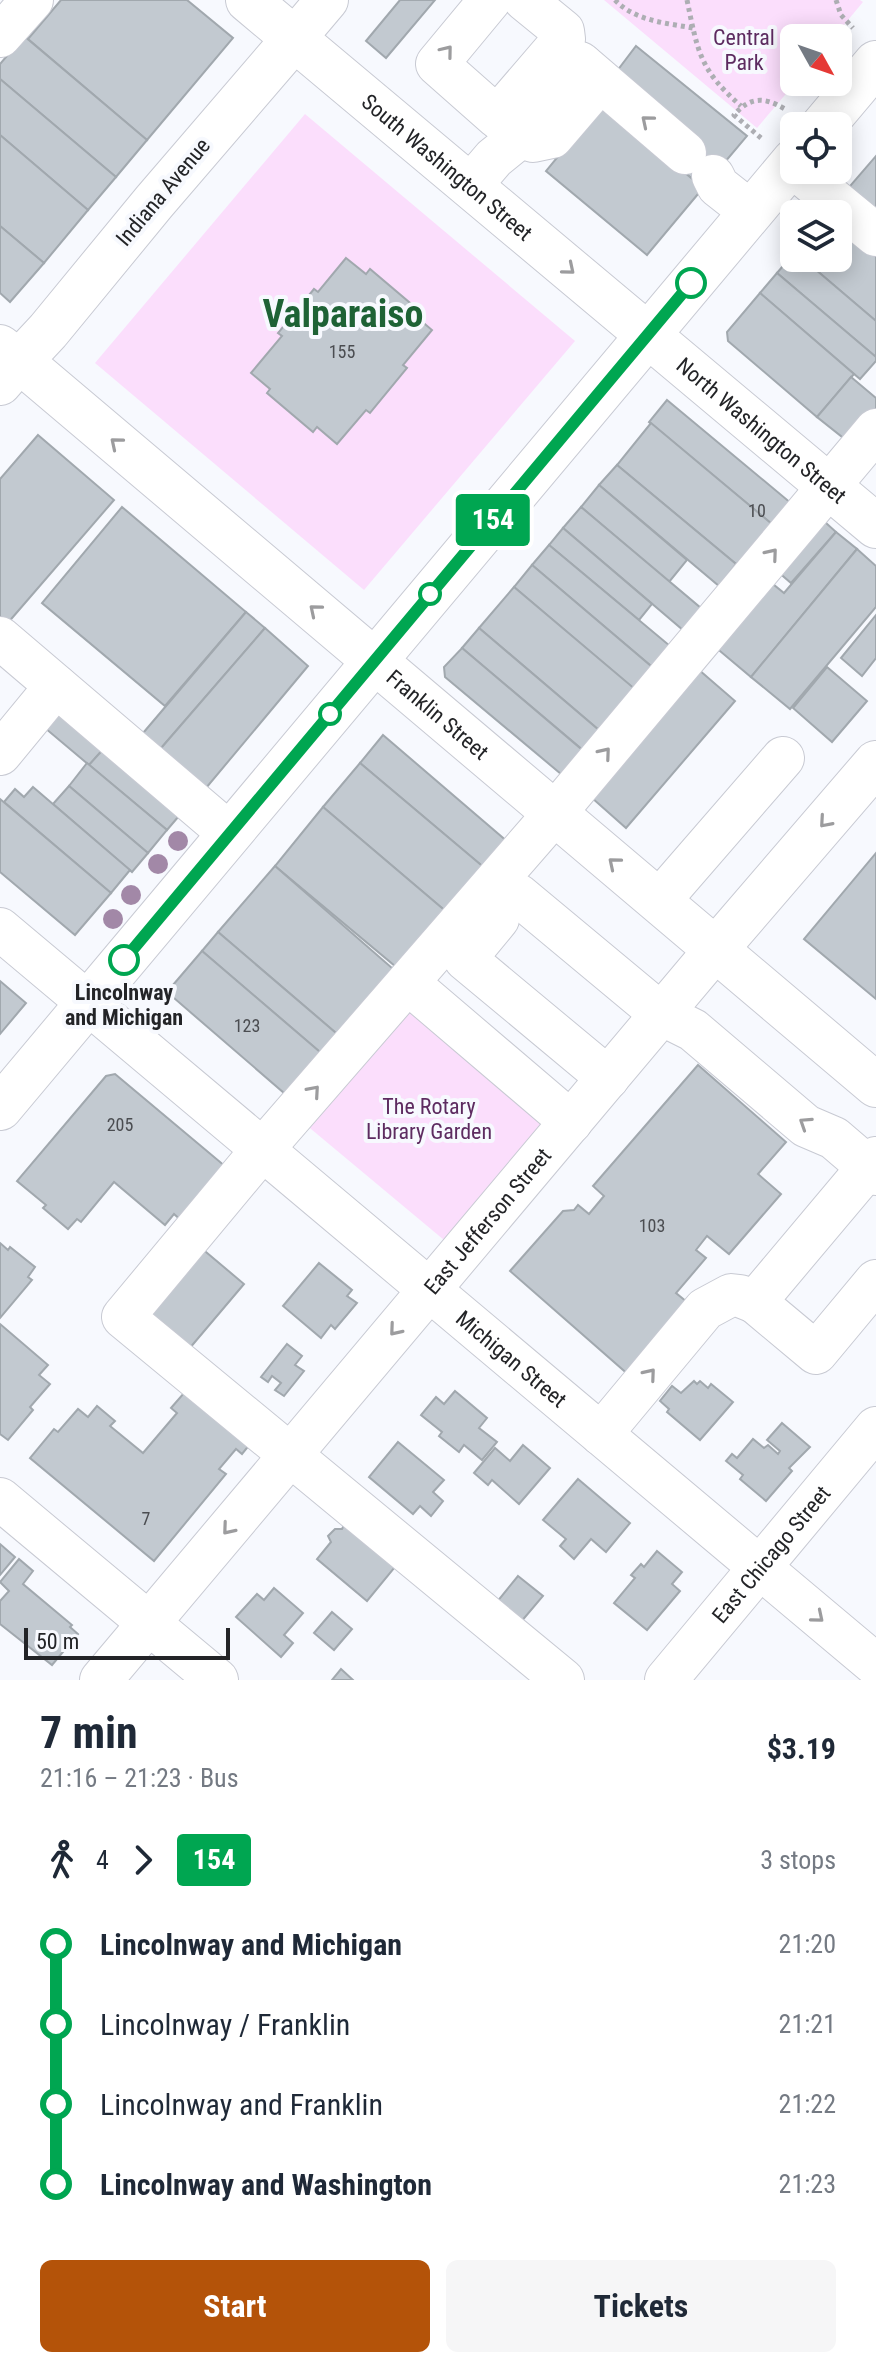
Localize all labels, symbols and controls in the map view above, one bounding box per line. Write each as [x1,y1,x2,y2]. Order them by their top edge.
north arrow [780,24,852,96]
map controls [780,24,852,272]
park label: Central Park [713,25,775,75]
one-way arrow [437,46,452,60]
street label: South Washington Street [357,89,537,245]
button: locate [780,112,852,184]
one-way arrow [642,116,657,131]
street label: Indiana Avenue [111,133,215,251]
button: layers [780,200,852,272]
one-way arrow [559,259,574,274]
unlabelled marker [676,268,706,298]
district label: Valparaiso [263,292,423,336]
house number: 155 [329,341,355,362]
street label: North Washington Street [672,352,851,508]
one-way arrow [111,438,126,453]
line badge: 154 [447,494,539,546]
house number: 10 [748,500,766,521]
text: 154 [472,503,514,536]
one-way arrow [762,548,777,563]
unlabelled marker [419,583,441,605]
one-way arrow [310,605,324,620]
street label: Franklin Street [382,664,494,764]
unlabelled marker [319,703,341,725]
one-way arrow [595,748,610,762]
one-way arrow [820,812,835,827]
one-way arrow [608,858,623,873]
marker: Lincolnway and Michigan [109,945,139,975]
place label: Lincolnway and Michigan [65,980,183,1030]
house number: 123 [234,1015,260,1036]
one-way arrow [304,1085,319,1100]
park label: The Rotary Library Garden [366,1094,492,1144]
house number: 205 [107,1114,133,1135]
one-way arrow [799,1117,814,1132]
street label: East Jefferson Street [419,1143,556,1299]
house number: 103 [639,1215,665,1236]
street label: Michigan Street [451,1305,572,1412]
one-way arrow [390,1321,405,1335]
one-way arrow [640,1369,655,1383]
street label: East Chicago Street [707,1481,835,1628]
house number: 7 [142,1508,151,1529]
one-way arrow [223,1520,238,1534]
one-way arrow [808,1607,823,1622]
scale bar [24,1624,230,1660]
text: 50 m [36,1629,79,1654]
text: 7 min [40,1707,138,1759]
text: $3.19 [767,1731,836,1766]
text: 21:16 – 21:23 · Bus [40,1763,239,1793]
icon: walk [40,1838,84,1882]
icon: forward [121,1838,165,1882]
text: 154 [193,1843,235,1876]
text: 4 [96,1845,109,1875]
text: 3 stops [760,1845,836,1875]
text: Lincolnway and Michigan [100,1927,402,1962]
text: 21:20 [779,1929,836,1959]
text: Lincolnway / Franklin [100,2007,350,2042]
text: 21:21 [779,2009,836,2039]
text: Lincolnway and Franklin [100,2087,383,2122]
text: 21:22 [779,2089,836,2119]
text: Lincolnway and Washington [100,2167,432,2202]
text: 21:23 [779,2169,836,2199]
button: Start [40,2260,430,2352]
button: Tickets [446,2260,836,2352]

